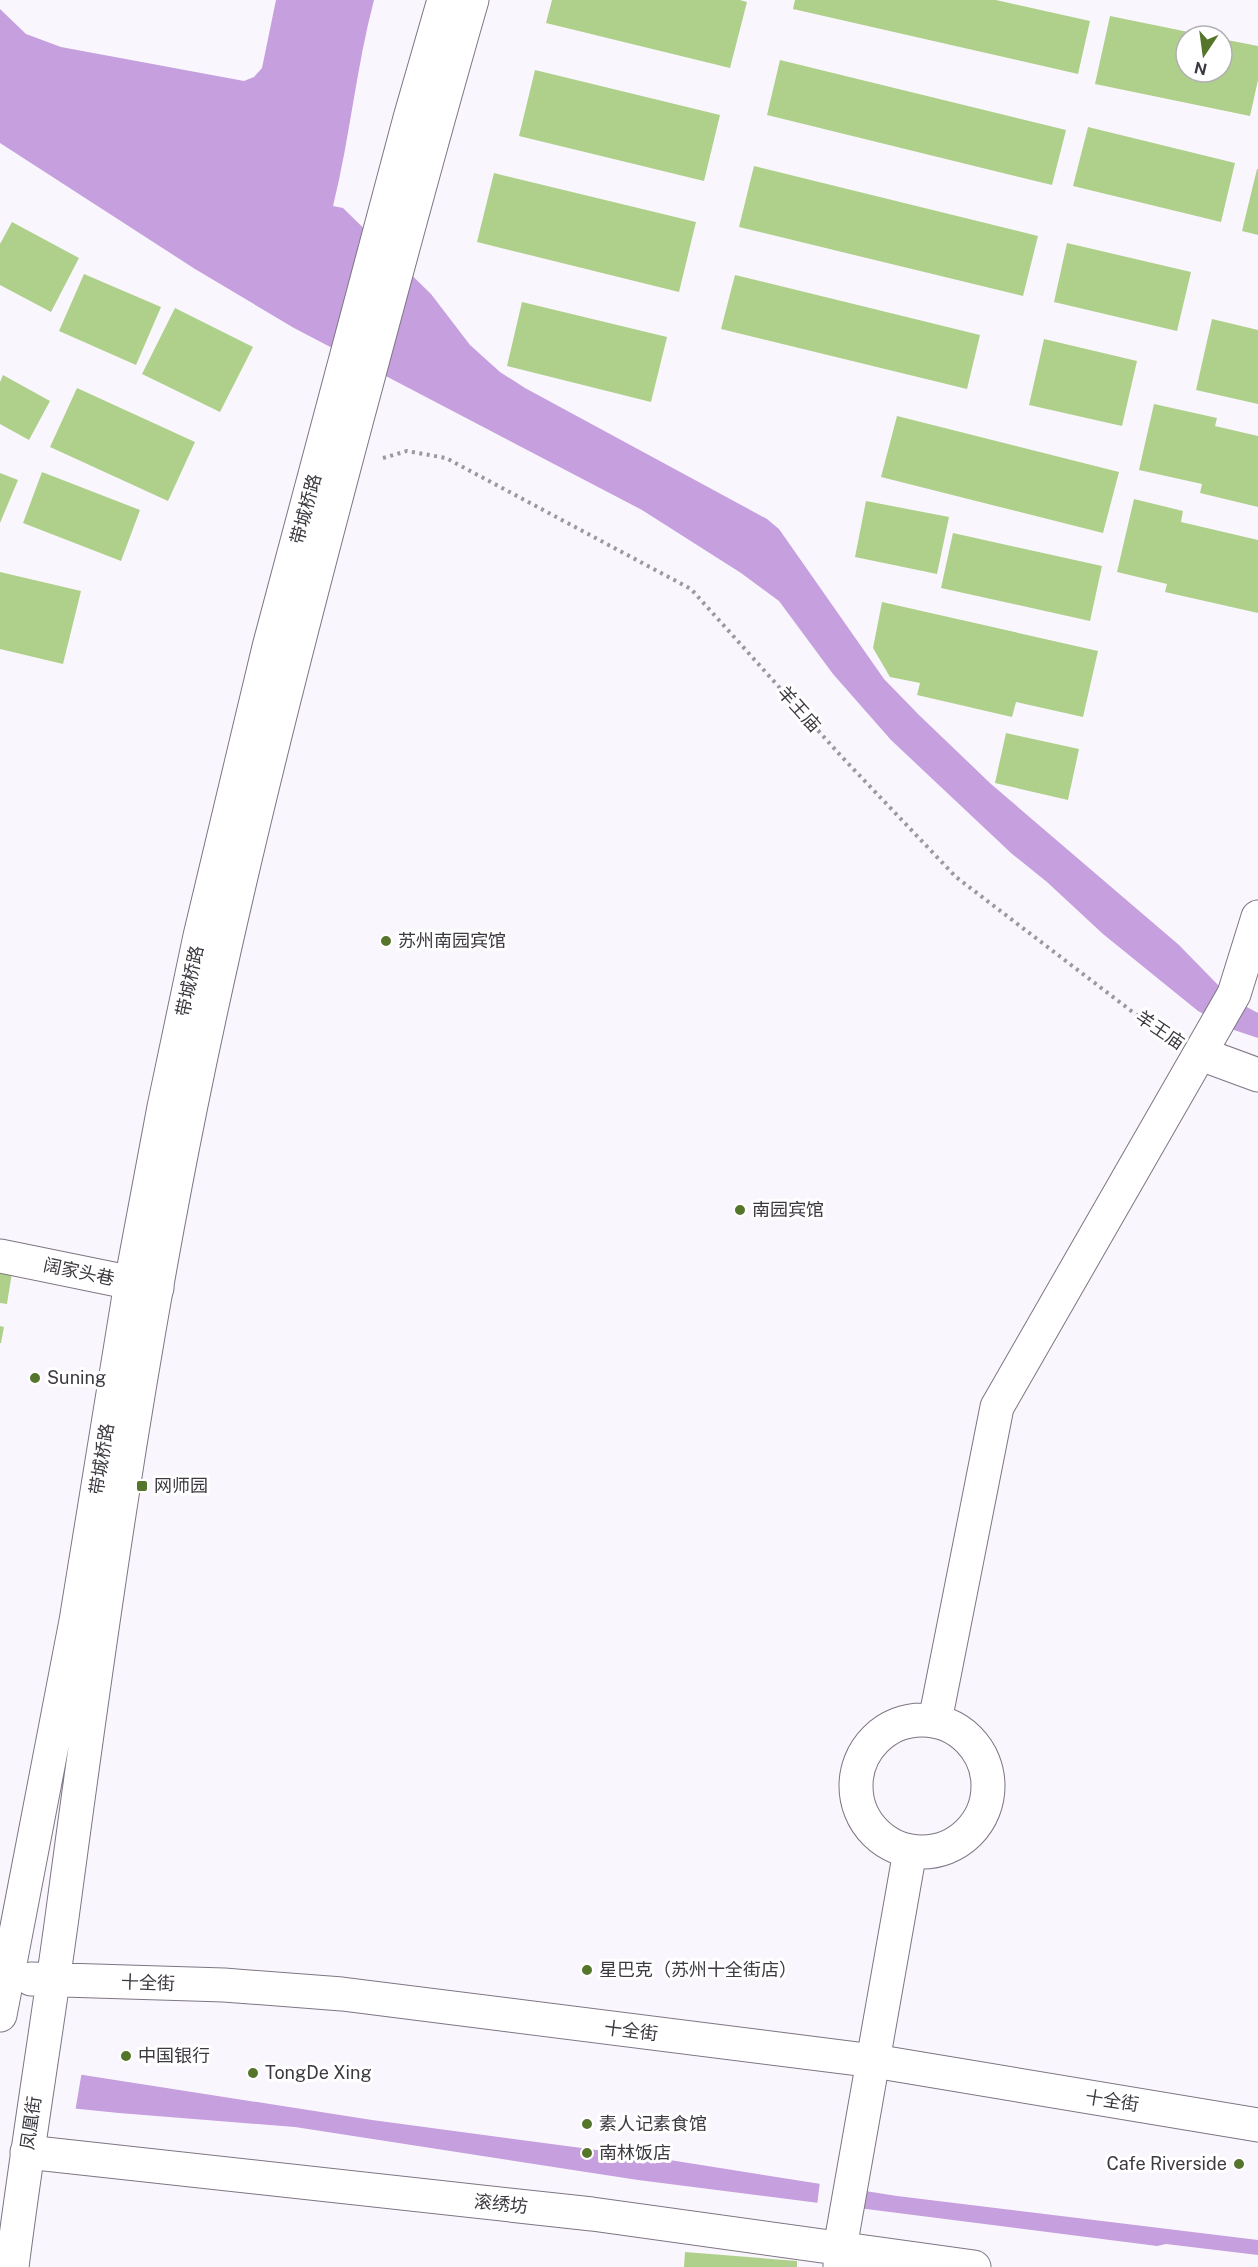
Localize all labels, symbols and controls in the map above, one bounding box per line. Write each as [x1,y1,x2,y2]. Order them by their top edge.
north arrow [1174,24,1234,84]
text: N [1193,57,1209,79]
street label: 带城桥路 [286,471,325,546]
street label: 羊王庙 [774,682,825,736]
place label: 苏州南园宾馆 [398,930,506,951]
marker: 苏州南园宾馆 [379,934,393,948]
street label: 带城桥路 [172,943,207,1018]
street label: 羊王庙 [1132,1006,1189,1053]
place label: 南园宾馆 [752,1199,824,1220]
marker: 南园宾馆 [733,1203,747,1217]
street label: 阔家头巷 [42,1254,117,1289]
place label: Suning [47,1367,106,1388]
marker: Suning [28,1371,42,1385]
street label: 带城桥路 [86,1422,118,1496]
place label: 网师园 [154,1475,208,1496]
marker: 网师园 [135,1479,149,1493]
place label: 星巴克（苏州十全街店） [599,1959,797,1980]
marker: 星巴克（苏州十全街店） [580,1963,594,1977]
street label: 十全街 [121,1971,175,1994]
street label: 十全街 [603,2017,659,2044]
place label: 中国银行 [138,2045,210,2066]
marker: 中国银行 [119,2049,133,2063]
place label: TongDe Xing [265,2062,372,2083]
marker: TongDe Xing [246,2066,260,2080]
street label: 十全街 [1084,2086,1140,2115]
street label: 凤凰街 [16,2095,45,2151]
place label: 素人记素食馆 [599,2113,707,2134]
marker: 素人记素食馆 [580,2117,594,2131]
place label: 南林饭店 [599,2142,671,2163]
marker: 南林饭店 [580,2146,594,2160]
place label: Cafe Riverside [1107,2153,1227,2174]
marker: Cafe Riverside [1232,2157,1246,2171]
street label: 滚绣坊 [473,2190,529,2217]

